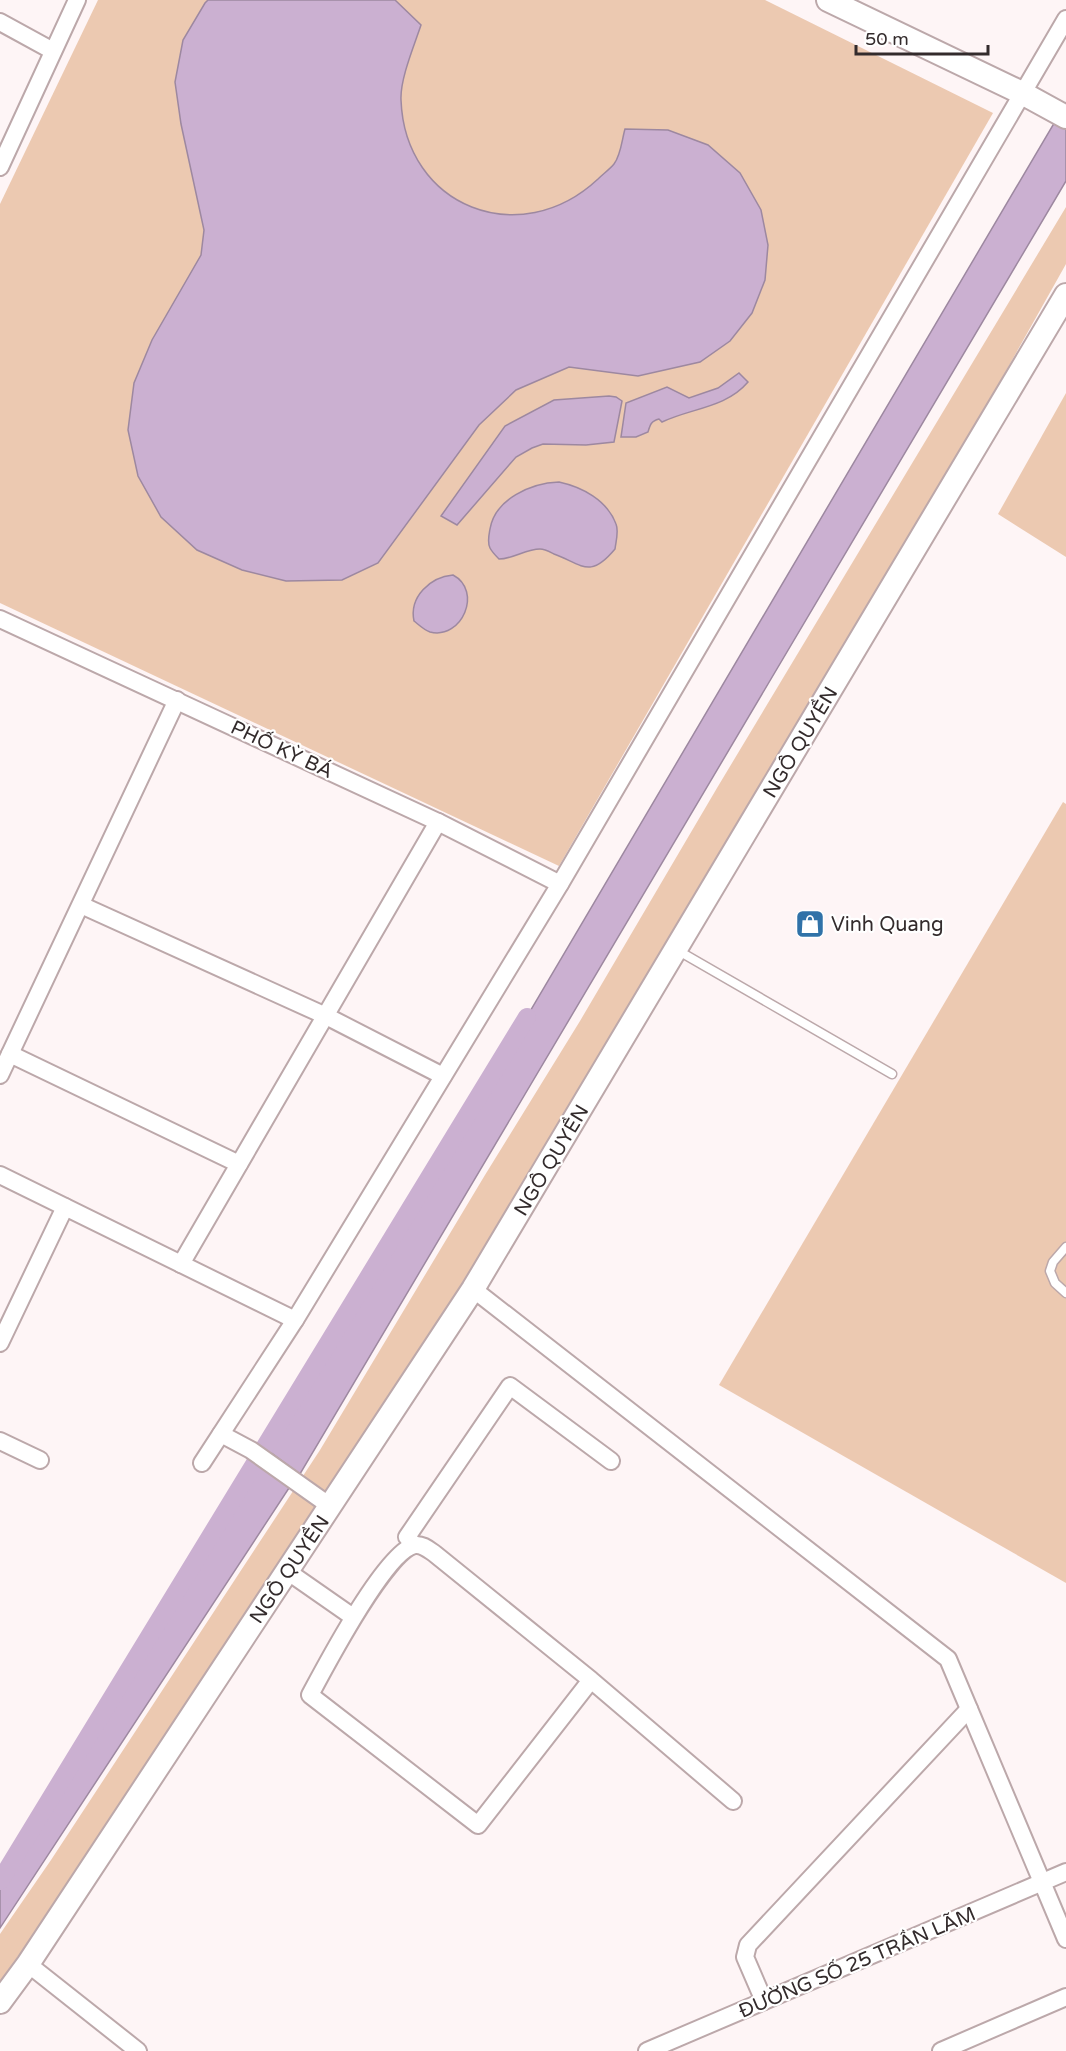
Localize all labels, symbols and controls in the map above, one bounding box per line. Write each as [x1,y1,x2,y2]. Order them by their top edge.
scale bar [856,18,988,56]
text: 50 m [865,28,909,50]
street label: NGÔ QUYỀN [756,681,843,803]
street label: PHỐ KỲ BÁ [227,713,338,784]
shop icon: Vinh Quang [794,908,826,940]
place label: Vinh Quang [831,913,944,937]
street label: NGÔ QUYỀN [507,1099,594,1221]
street label: NGÔ QUYỀN [242,1509,335,1628]
street label: ĐƯỜNG SỐ 25 TRẦN LÃM [734,1899,979,2024]

